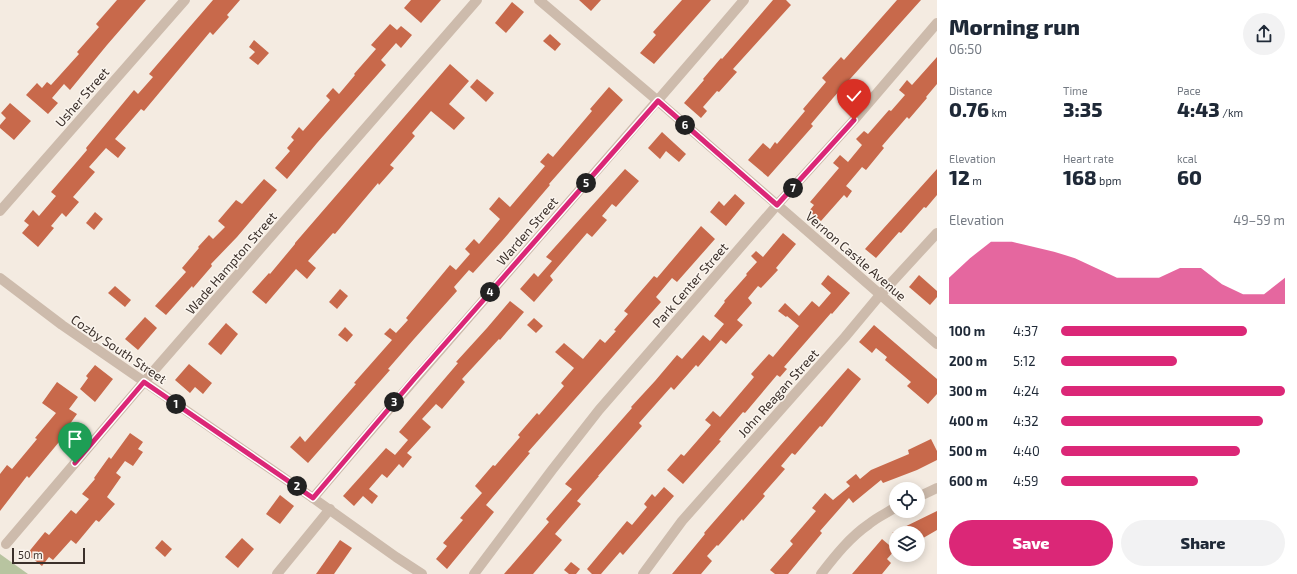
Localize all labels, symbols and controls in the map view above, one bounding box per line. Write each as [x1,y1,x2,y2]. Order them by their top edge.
text: Morning run [949,13,1080,39]
button: share [1243,13,1285,55]
text: 06:50 [949,41,982,57]
street label: Usher Street [52,64,112,130]
pin [837,79,871,120]
text: Distance [949,84,992,97]
text: Time [1063,84,1088,97]
text: Pace [1177,84,1201,97]
icon: check [843,85,865,107]
text: 0.76 [949,97,989,121]
text: 3:35 [1063,97,1103,121]
text: 4:43 [1177,97,1220,121]
text: km [989,106,1007,119]
text: /km [1220,106,1243,119]
pin: 6 [675,115,695,135]
text: 6 [682,118,688,131]
text: Elevation [949,152,996,165]
text: Heart rate [1063,152,1114,165]
text: kcal [1177,152,1197,165]
text: 12 [949,165,970,189]
text: 168 [1063,165,1097,189]
text: 60 [1177,165,1202,189]
pin: 5 [576,173,596,193]
text: m [970,174,982,187]
text: bpm [1097,174,1121,187]
text: 5 [583,176,589,189]
pin: 7 [783,178,803,198]
text: 7 [790,181,796,194]
street label: Warden Street [493,193,561,268]
street label: Vernon Castle Avenue [802,208,910,304]
street label: Wade Hampton Street [182,209,280,317]
text: Elevation [949,212,1004,228]
text: 49–59 m [1233,212,1285,228]
street label: Park Center Street [649,239,731,331]
pin: 4 [480,282,500,302]
text: 4 [486,285,494,298]
street label: Cozby South Street [68,311,170,387]
text: 100 m [949,323,985,339]
text: 4:37 [1013,323,1038,339]
street label: John Reagan Street [734,346,822,440]
text: 200 m [949,353,987,369]
text: 5:12 [1013,353,1036,369]
text: 300 m [949,383,987,399]
text: 4:24 [1013,383,1039,399]
pin: 3 [384,392,404,412]
pin: 1 [166,394,186,414]
text: 3 [391,395,397,408]
text: 1 [174,397,178,410]
text: 400 m [949,413,988,429]
text: 4:32 [1013,413,1039,429]
pin [58,422,92,463]
icon: arrive [64,428,86,450]
text: 500 m [949,443,987,459]
text: 4:40 [1013,443,1040,459]
text: 600 m [949,473,987,489]
text: 4:59 [1013,473,1038,489]
pin: 2 [287,476,307,496]
text: 2 [294,479,300,492]
map controls [889,482,925,562]
button: locate [889,482,925,518]
button: Save [949,520,1113,566]
button: Share [1121,520,1285,566]
button: layers [889,526,925,562]
scale bar [12,546,85,565]
text: 50 m [18,548,43,561]

